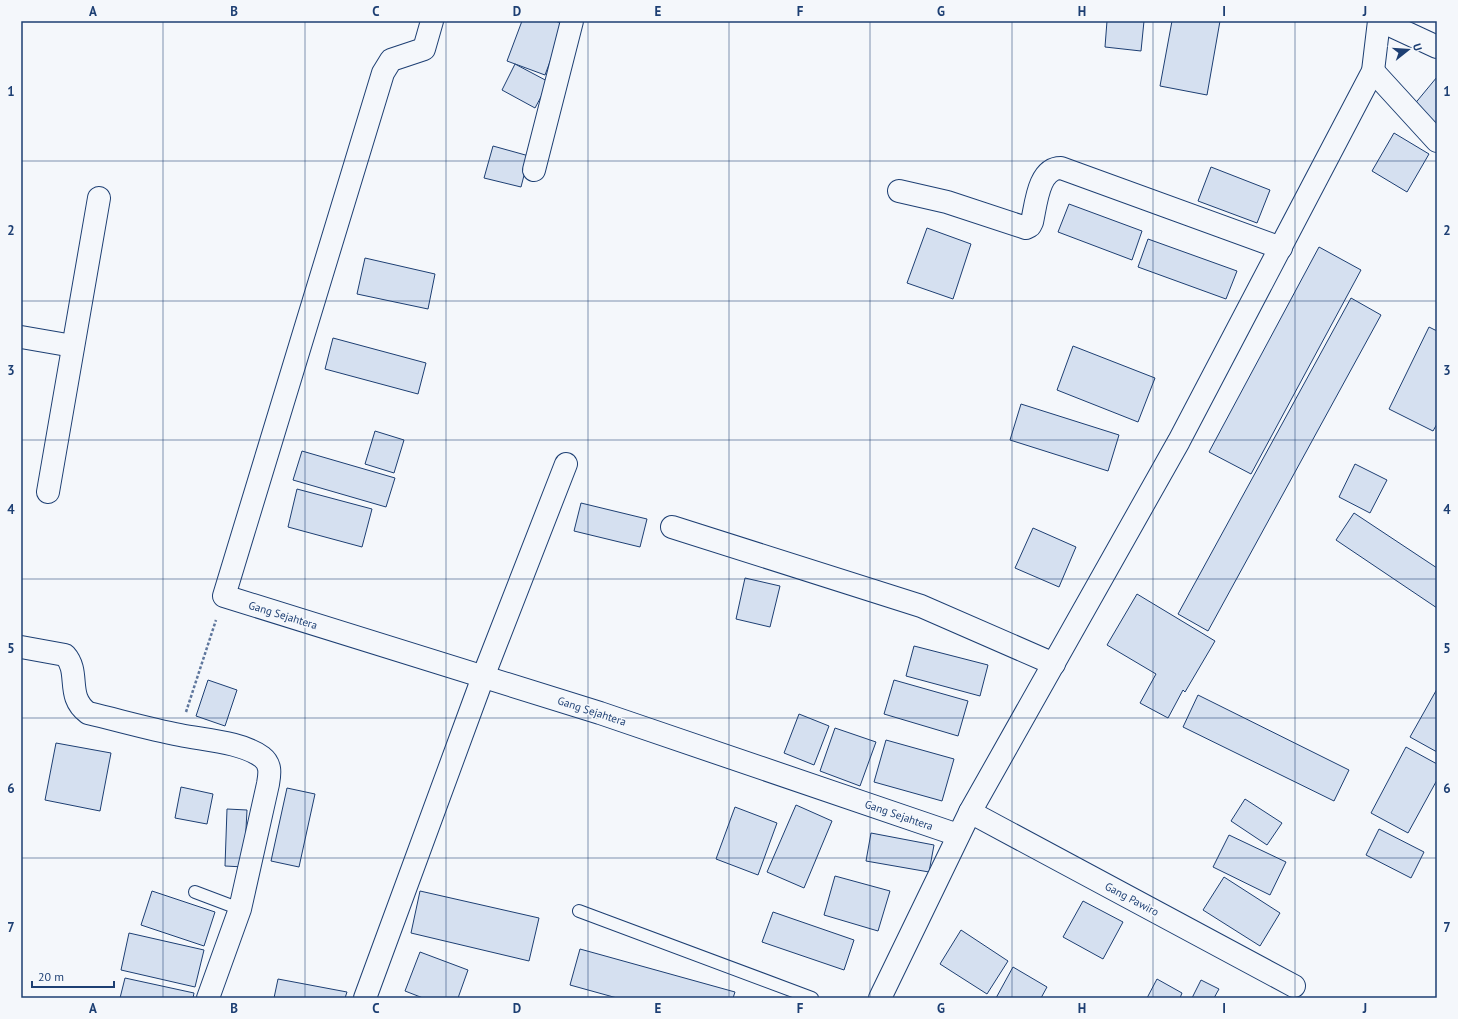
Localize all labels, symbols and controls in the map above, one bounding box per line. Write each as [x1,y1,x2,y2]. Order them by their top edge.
text: A [89,3,97,20]
text: B [230,3,238,20]
text: C [372,3,380,20]
text: D [513,3,521,20]
text: E [655,3,662,20]
text: F [797,3,804,20]
text: G [937,3,945,20]
text: H [1078,3,1086,20]
text: I [1222,3,1226,20]
text: J [1362,3,1367,20]
north arrow [1388,30,1428,70]
text: U [1410,42,1425,53]
text: 1 [7,83,15,100]
text: 1 [1443,83,1451,100]
text: 2 [7,222,15,239]
text: 2 [1443,222,1451,239]
text: 3 [7,362,15,379]
text: 3 [1443,362,1451,379]
text: 4 [7,501,15,518]
text: 4 [1443,501,1451,518]
street label: Gang Sejahtera [247,598,319,632]
text: 5 [7,640,15,657]
text: 5 [1443,640,1451,657]
street label: Gang Sejahtera [556,693,628,729]
text: 6 [7,780,15,797]
text: 6 [1443,780,1451,797]
street label: Gang Sejahtera [863,797,935,833]
street label: Gang Pawiro [1103,879,1161,919]
text: 7 [7,919,15,936]
text: 7 [1443,919,1451,936]
scale bar [32,963,114,989]
text: 20 m [38,969,64,984]
text: A [89,1000,97,1017]
text: B [230,1000,238,1017]
text: C [372,1000,380,1017]
text: D [513,1000,521,1017]
text: E [655,1000,662,1017]
text: F [797,1000,804,1017]
text: G [937,1000,945,1017]
text: H [1078,1000,1086,1017]
text: I [1222,1000,1226,1017]
text: J [1362,1000,1367,1017]

